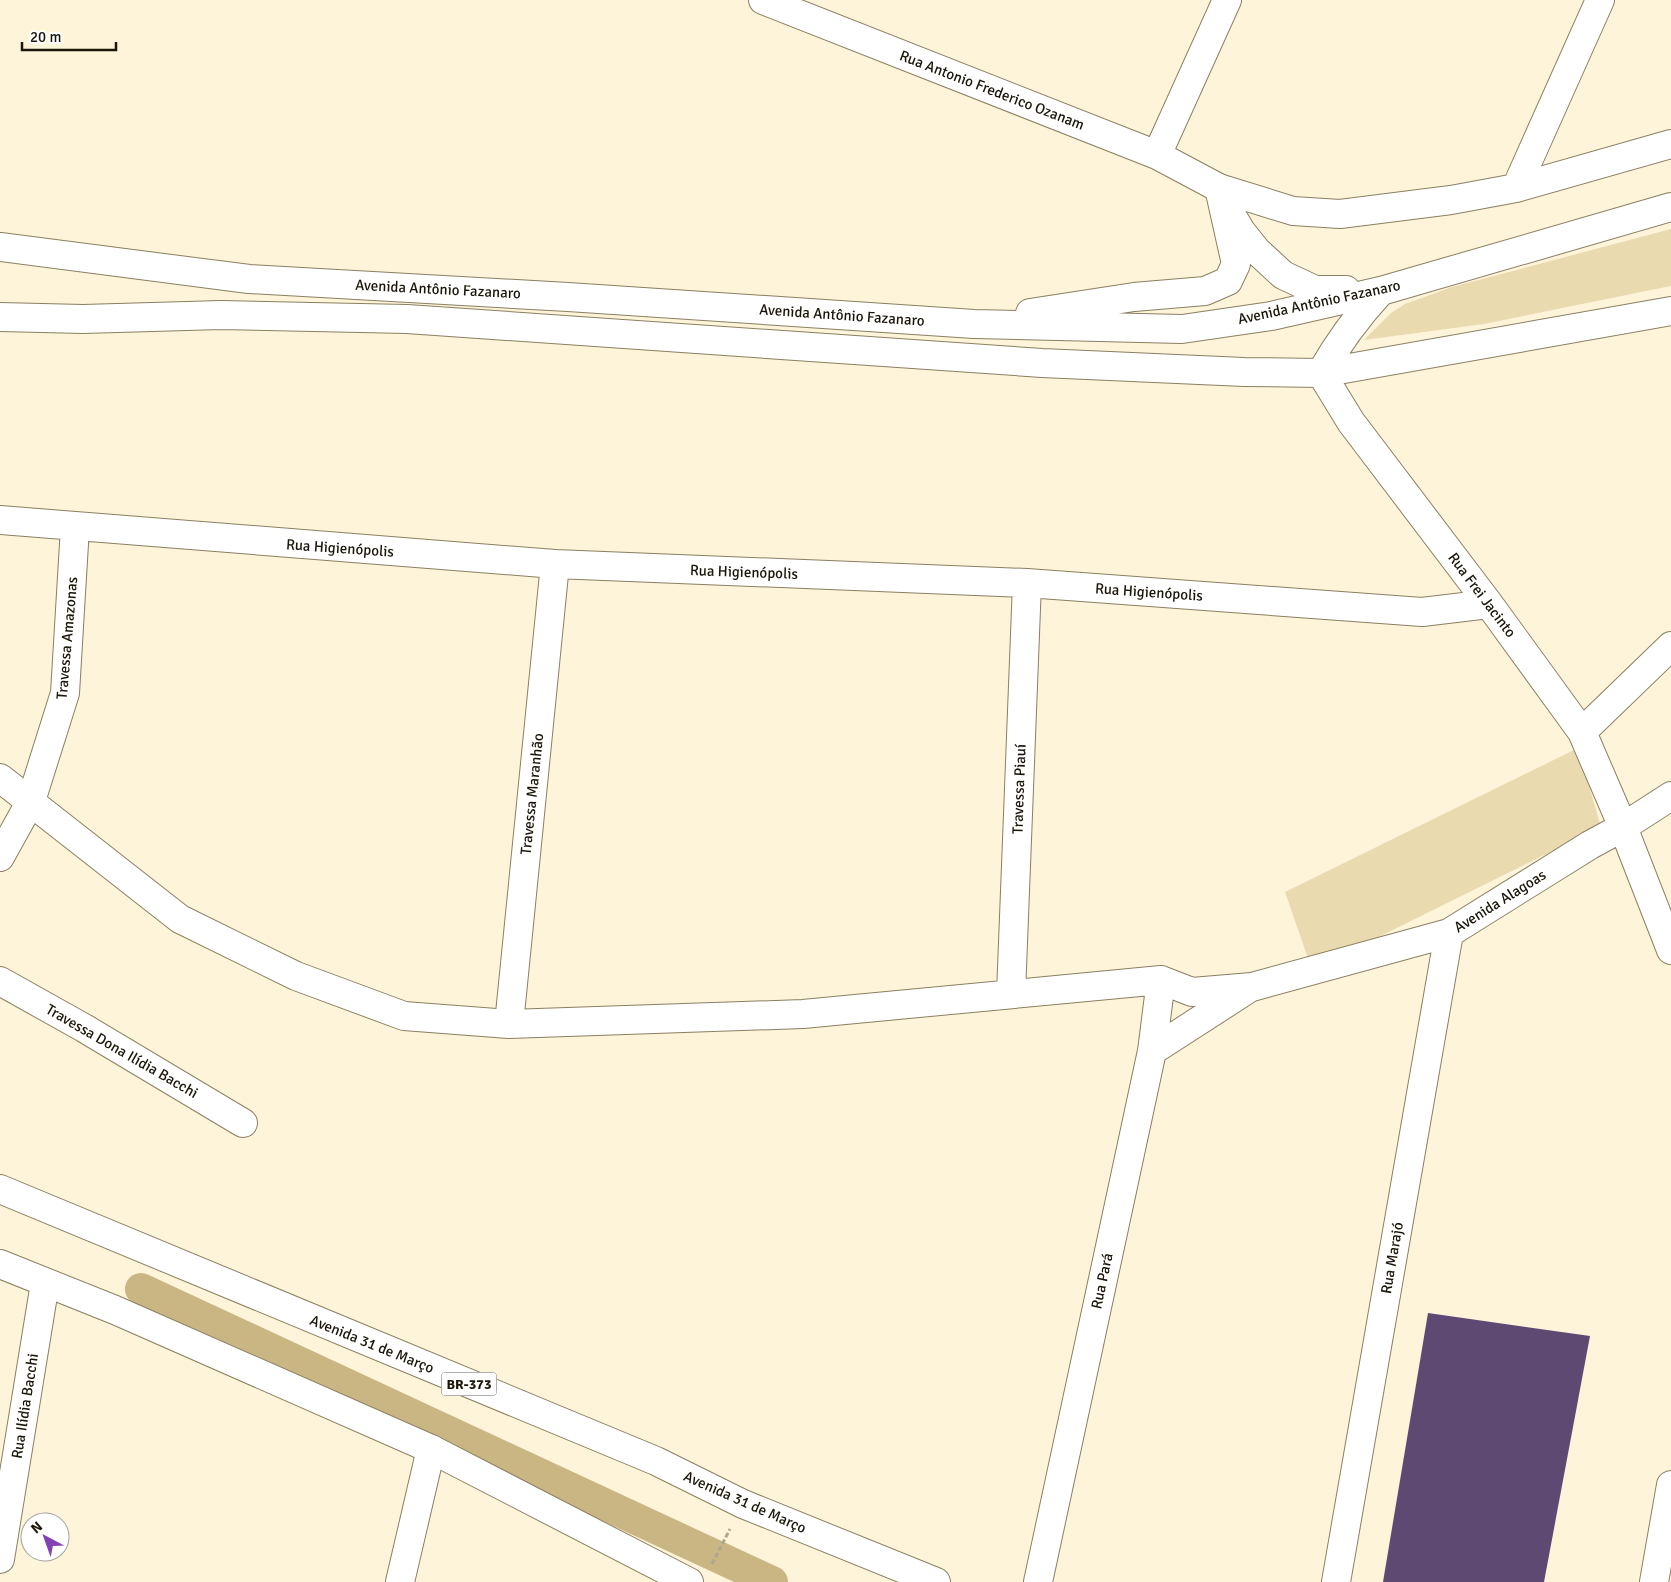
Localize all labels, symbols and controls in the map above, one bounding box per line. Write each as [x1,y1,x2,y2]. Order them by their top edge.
scale bar [22,20,116,52]
text: 20 m [30,28,61,46]
street label: Rua Antonio Frederico Ozanam [897,46,1087,134]
street label: Avenida Antônio Fazanaro [355,276,521,302]
street label: Avenida Antônio Fazanaro [1236,276,1402,328]
street label: Avenida Antônio Fazanaro [759,300,926,330]
street label: Rua Higienópolis [285,535,395,561]
street label: Rua Frei Jacinto [1444,549,1520,641]
street label: Rua Higienópolis [690,561,799,583]
street label: Travessa Amazonas [53,576,81,700]
street label: Rua Higienópolis [1094,579,1204,605]
street label: Travessa Maranhão [517,732,547,856]
street label: Travessa Piauí [1008,744,1030,834]
street label: Avenida Alagoas [1451,865,1550,936]
street label: Travessa Dona Ilídia Bacchi [43,1000,201,1102]
street label: Rua Marajó [1377,1221,1407,1295]
street label: Rua Pará [1087,1251,1117,1311]
street label: Avenida 31 de Março [307,1311,437,1377]
street label: Rua Ilídia Bacchi [8,1352,42,1460]
road number: BR-373 [442,1372,496,1396]
street label: Avenida 31 de Março [681,1467,809,1537]
north arrow [20,1512,70,1562]
text: N [28,1518,46,1537]

